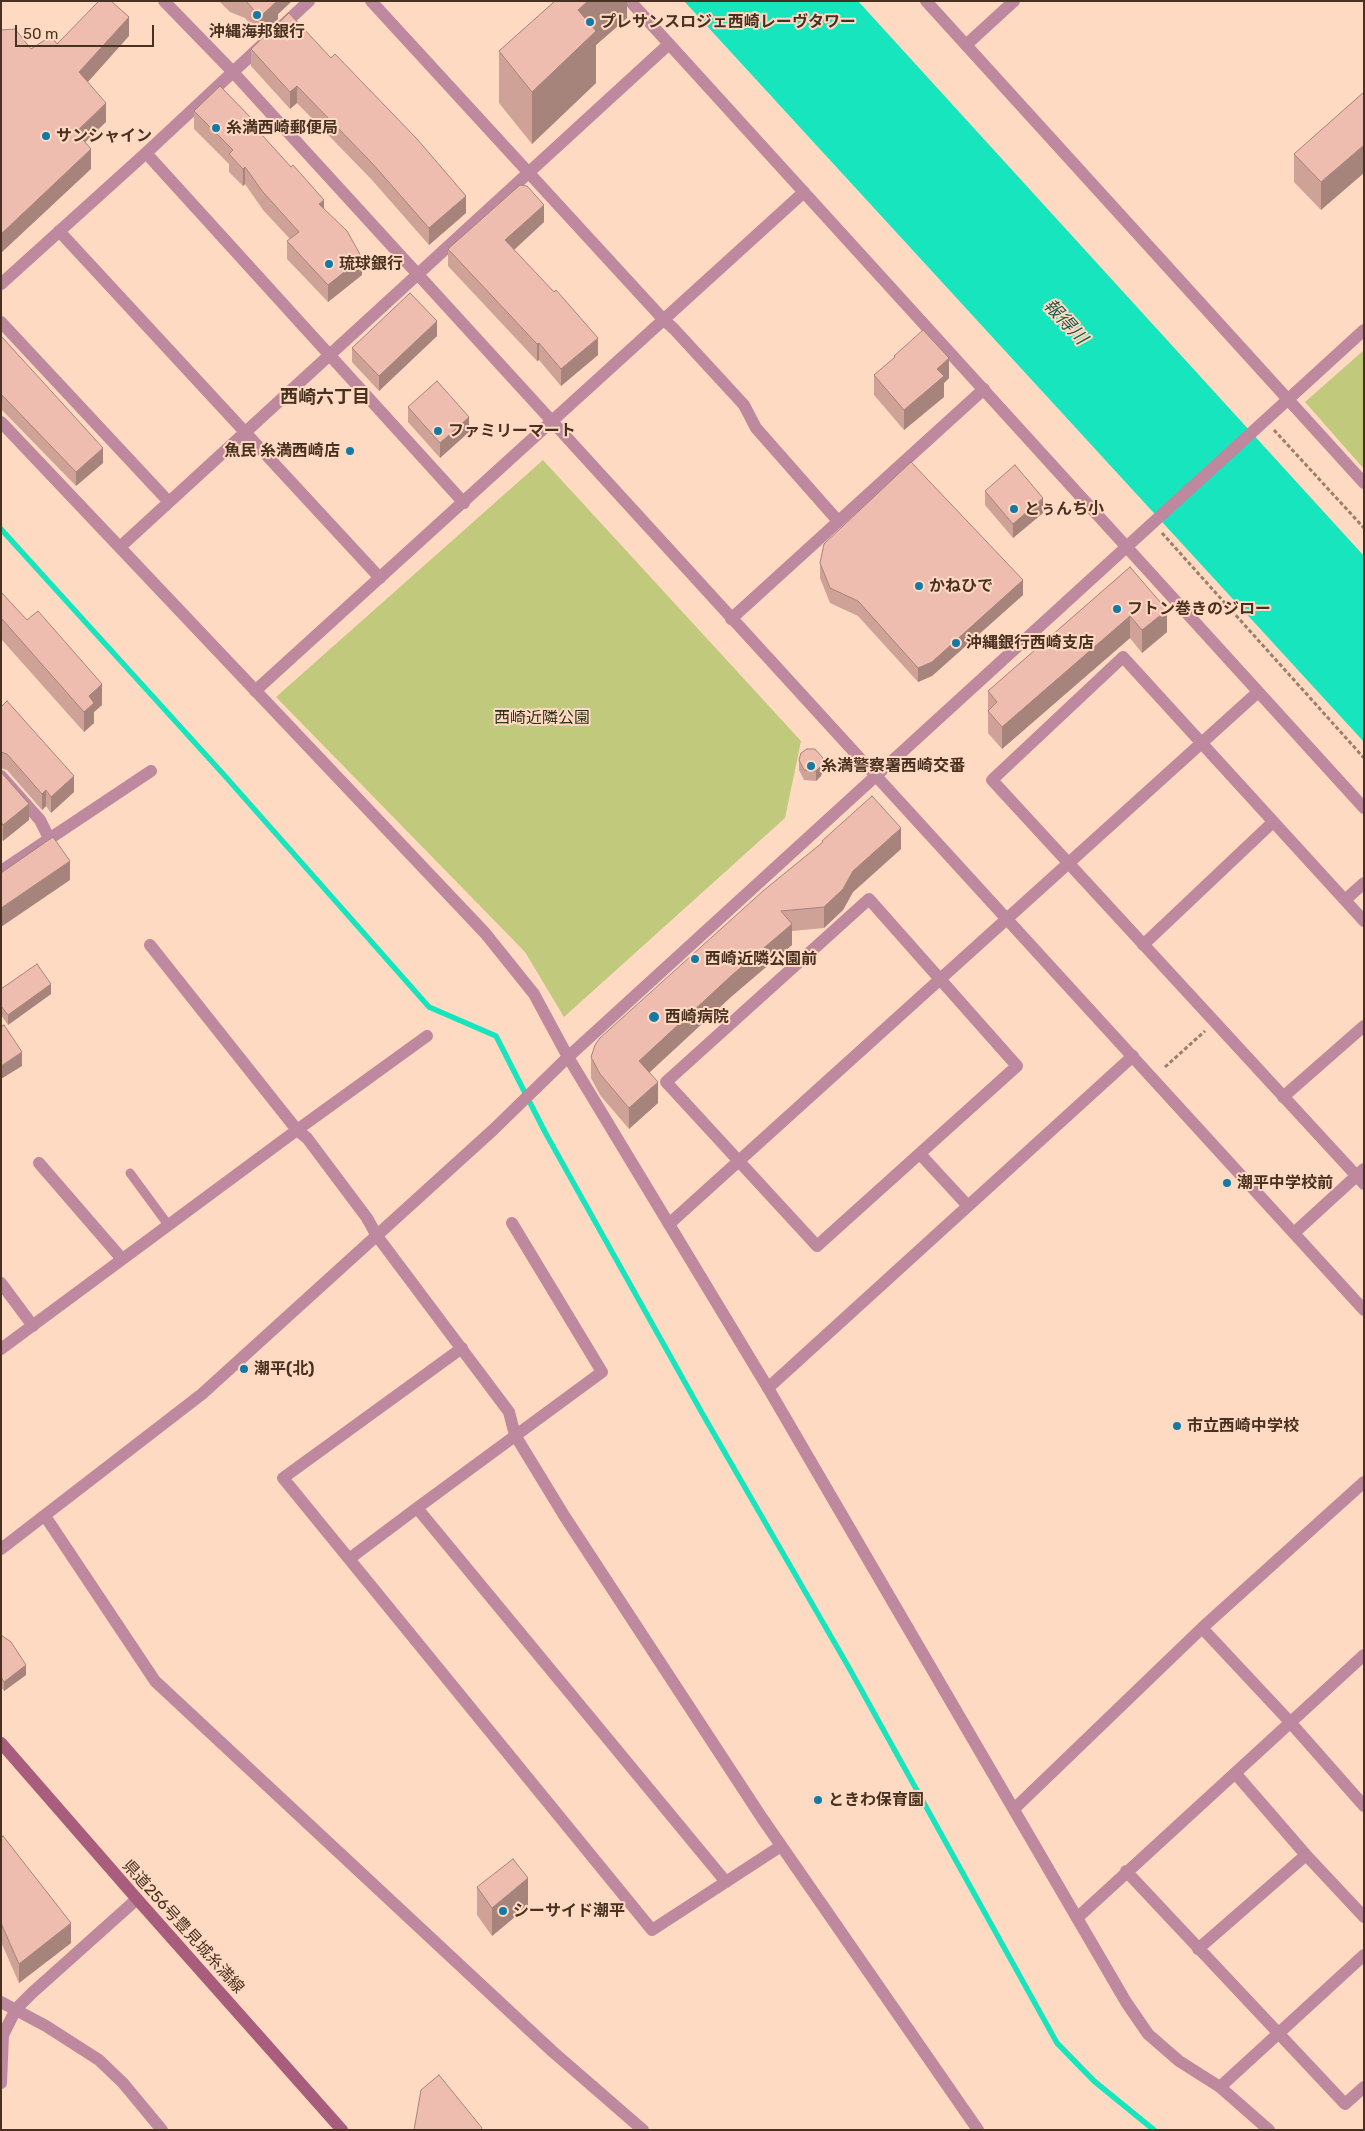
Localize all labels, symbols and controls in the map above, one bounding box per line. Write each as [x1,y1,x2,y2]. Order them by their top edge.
marker: 沖縄海邦銀行 [251,9,263,21]
place label: プレサンスロジェ西崎レーヴタワー [600,12,856,32]
scale bar [18,15,156,47]
marker: プレサンスロジェ西崎レーヴタワー [584,16,596,28]
place label: 沖縄海邦銀行 [209,22,305,42]
text: 50 m [23,25,58,43]
place label: 糸満西崎郵便局 [226,118,338,138]
marker: 糸満西崎郵便局 [210,122,222,134]
place label: サンシャイン [56,126,152,146]
marker: サンシャイン [40,130,52,142]
place label: 琉球銀行 [339,254,403,274]
marker: 琉球銀行 [323,258,335,270]
water label: 報得川 [1039,295,1091,349]
district label: 西崎六丁目 [280,387,370,409]
place label: ファミリーマート [448,421,576,441]
marker: ファミリーマート [432,425,444,437]
place label: 魚民 糸満西崎店 [225,441,340,461]
marker: 魚民 糸満西崎店 [344,445,356,457]
place label: とぅんち小 [1024,499,1104,519]
marker: とぅんち小 [1008,503,1020,515]
place label: かねひで [929,576,993,596]
marker: かねひで [913,580,925,592]
place label: フトン巻きのジロー [1127,599,1271,619]
marker: フトン巻きのジロー [1111,603,1123,615]
place label: 沖縄銀行西崎支店 [966,633,1094,653]
marker: 沖縄銀行西崎支店 [950,637,962,649]
park label: 西崎近隣公園 [494,708,590,728]
place label: 糸満警察署西崎交番 [821,756,965,776]
marker: 糸満警察署西崎交番 [805,760,817,772]
place label: 西崎近隣公園前 [705,949,817,969]
marker: 西崎近隣公園前 [689,953,701,965]
place label: 西崎病院 [665,1007,729,1027]
marker: 西崎病院 [647,1010,661,1024]
place label: 潮平中学校前 [1237,1173,1333,1193]
marker: 潮平中学校前 [1221,1177,1233,1189]
place label: 潮平(北) [254,1359,314,1379]
marker: 潮平(北) [238,1363,250,1375]
place label: 市立西崎中学校 [1187,1416,1299,1436]
marker: 市立西崎中学校 [1171,1420,1183,1432]
place label: ときわ保育園 [828,1790,924,1810]
marker: ときわ保育園 [812,1794,824,1806]
street label: 県道256号豊見城糸満線 [118,1856,248,1998]
place label: シーサイド潮平 [513,1901,625,1921]
marker: シーサイド潮平 [497,1905,509,1917]

